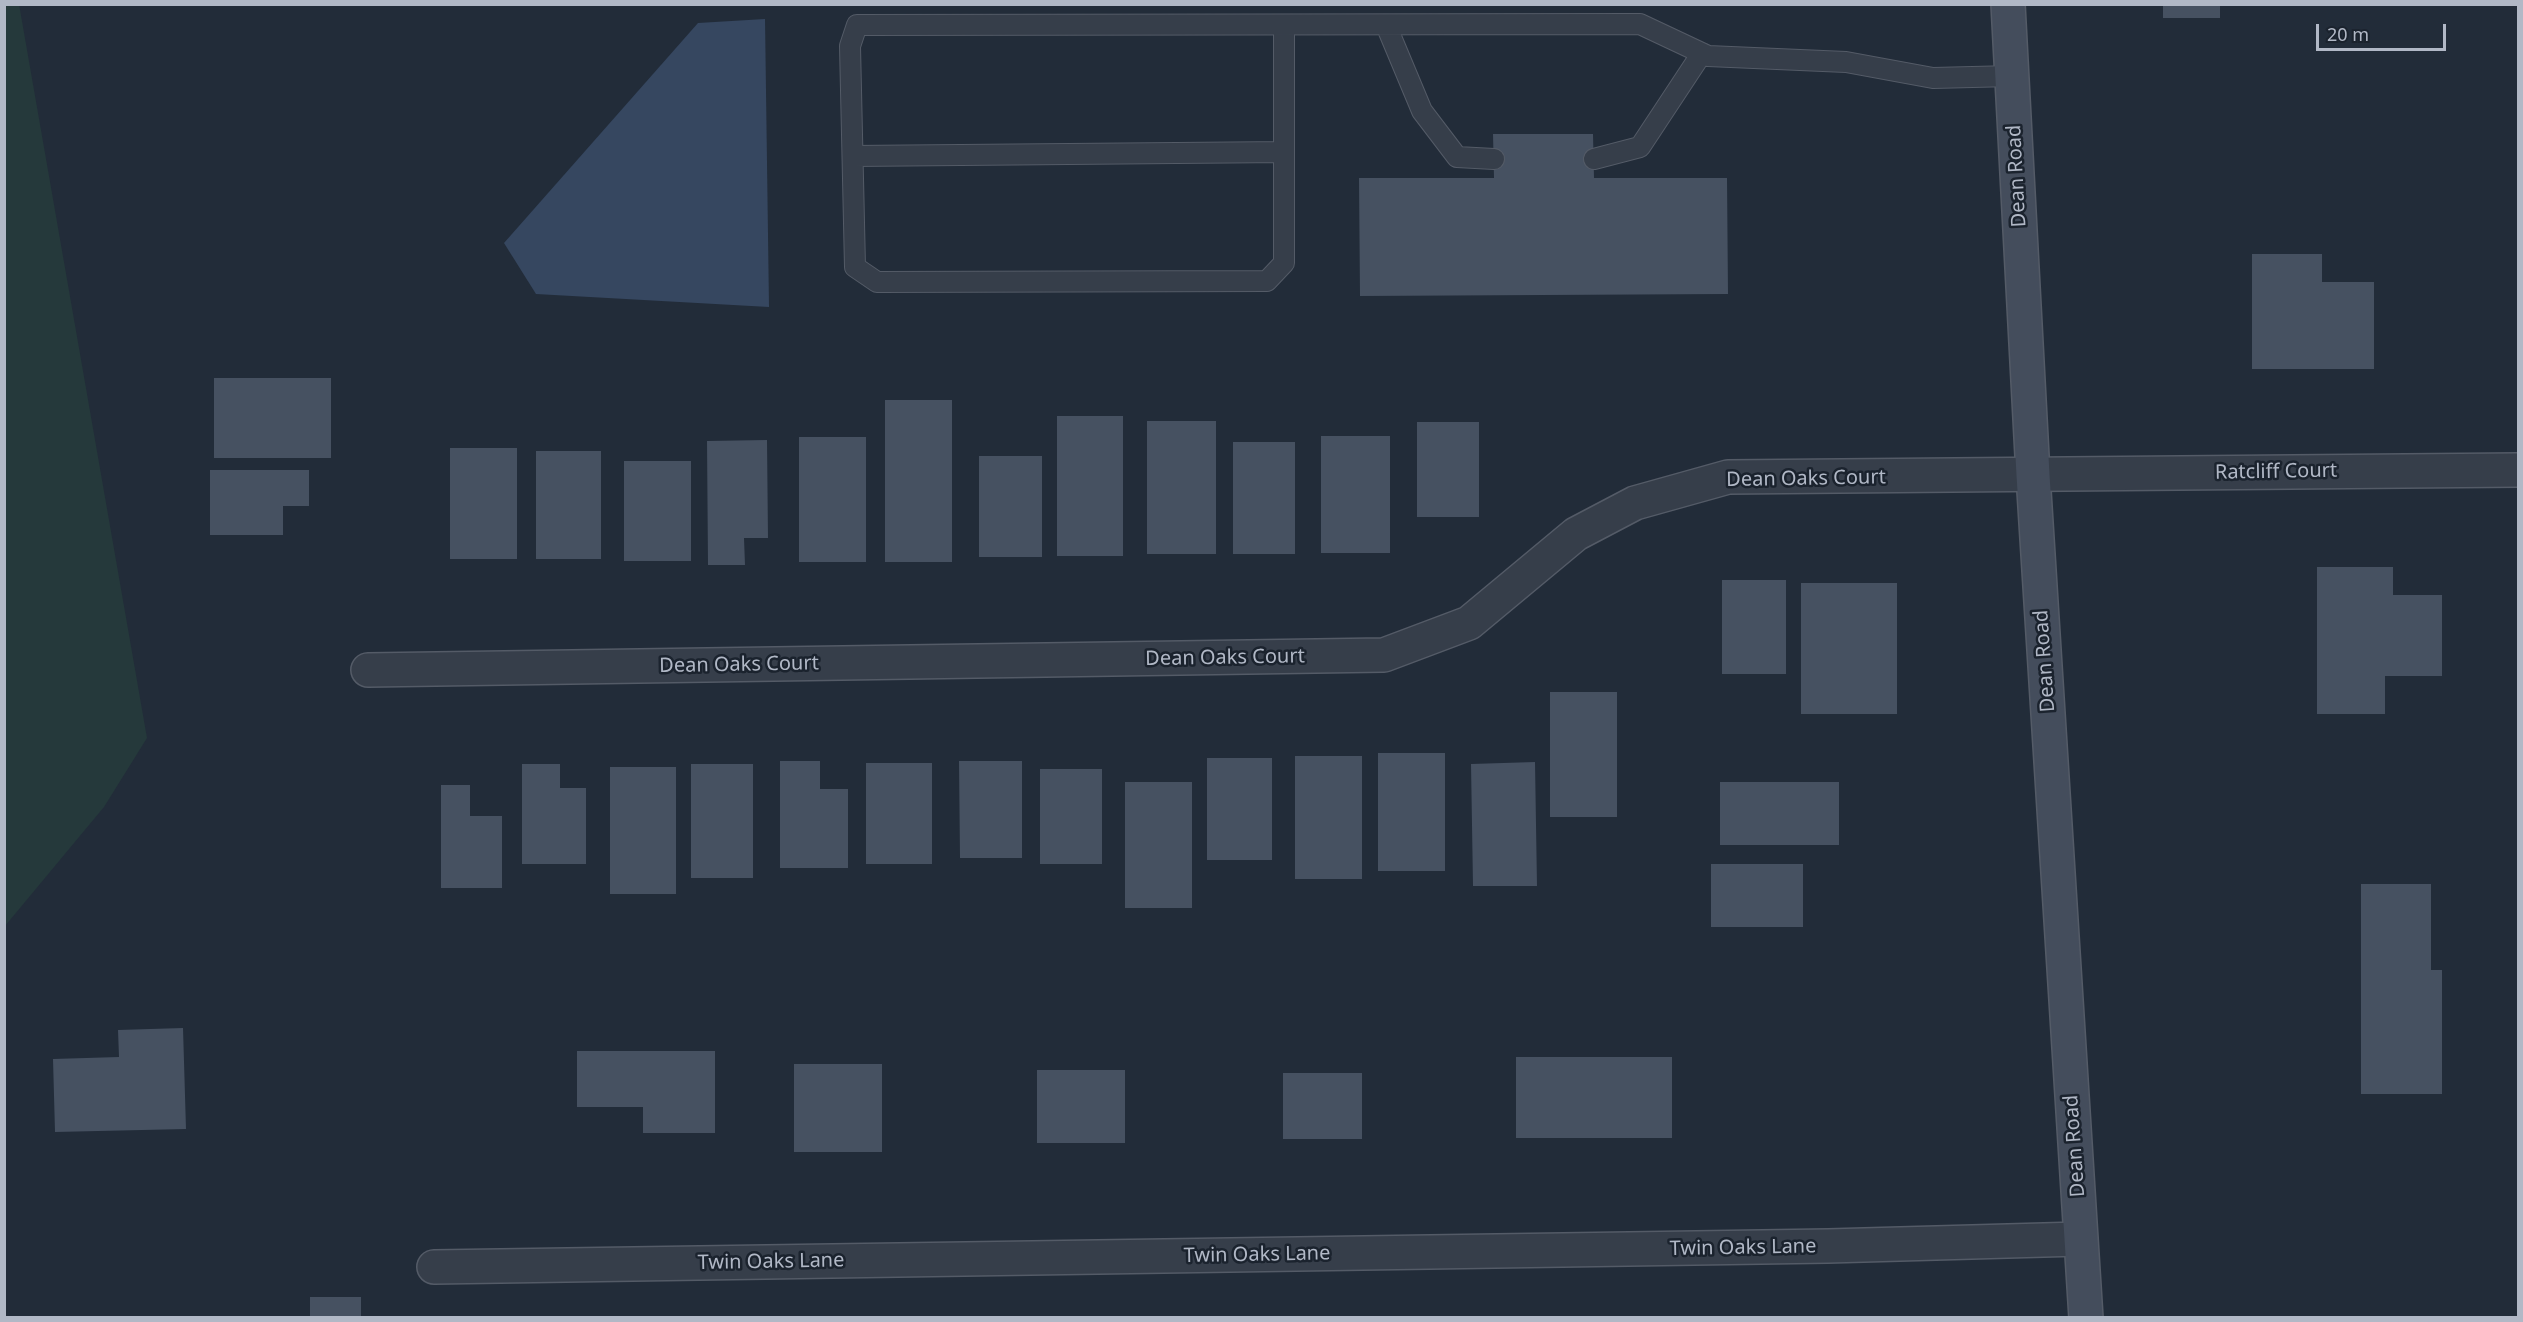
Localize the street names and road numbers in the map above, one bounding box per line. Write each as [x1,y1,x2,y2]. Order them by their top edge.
street label: Dean Road [2002,124,2032,228]
street label: Ratcliff Court [2215,459,2337,485]
street label: Dean Oaks Court [1726,466,1886,492]
street label: Dean Road [2029,609,2061,713]
street label: Dean Oaks Court [1145,645,1305,671]
street label: Dean Oaks Court [659,652,819,678]
street label: Dean Road [2059,1094,2091,1198]
street label: Twin Oaks Lane [1669,1235,1817,1261]
street label: Twin Oaks Lane [1183,1242,1331,1268]
street label: Twin Oaks Lane [697,1249,845,1275]

